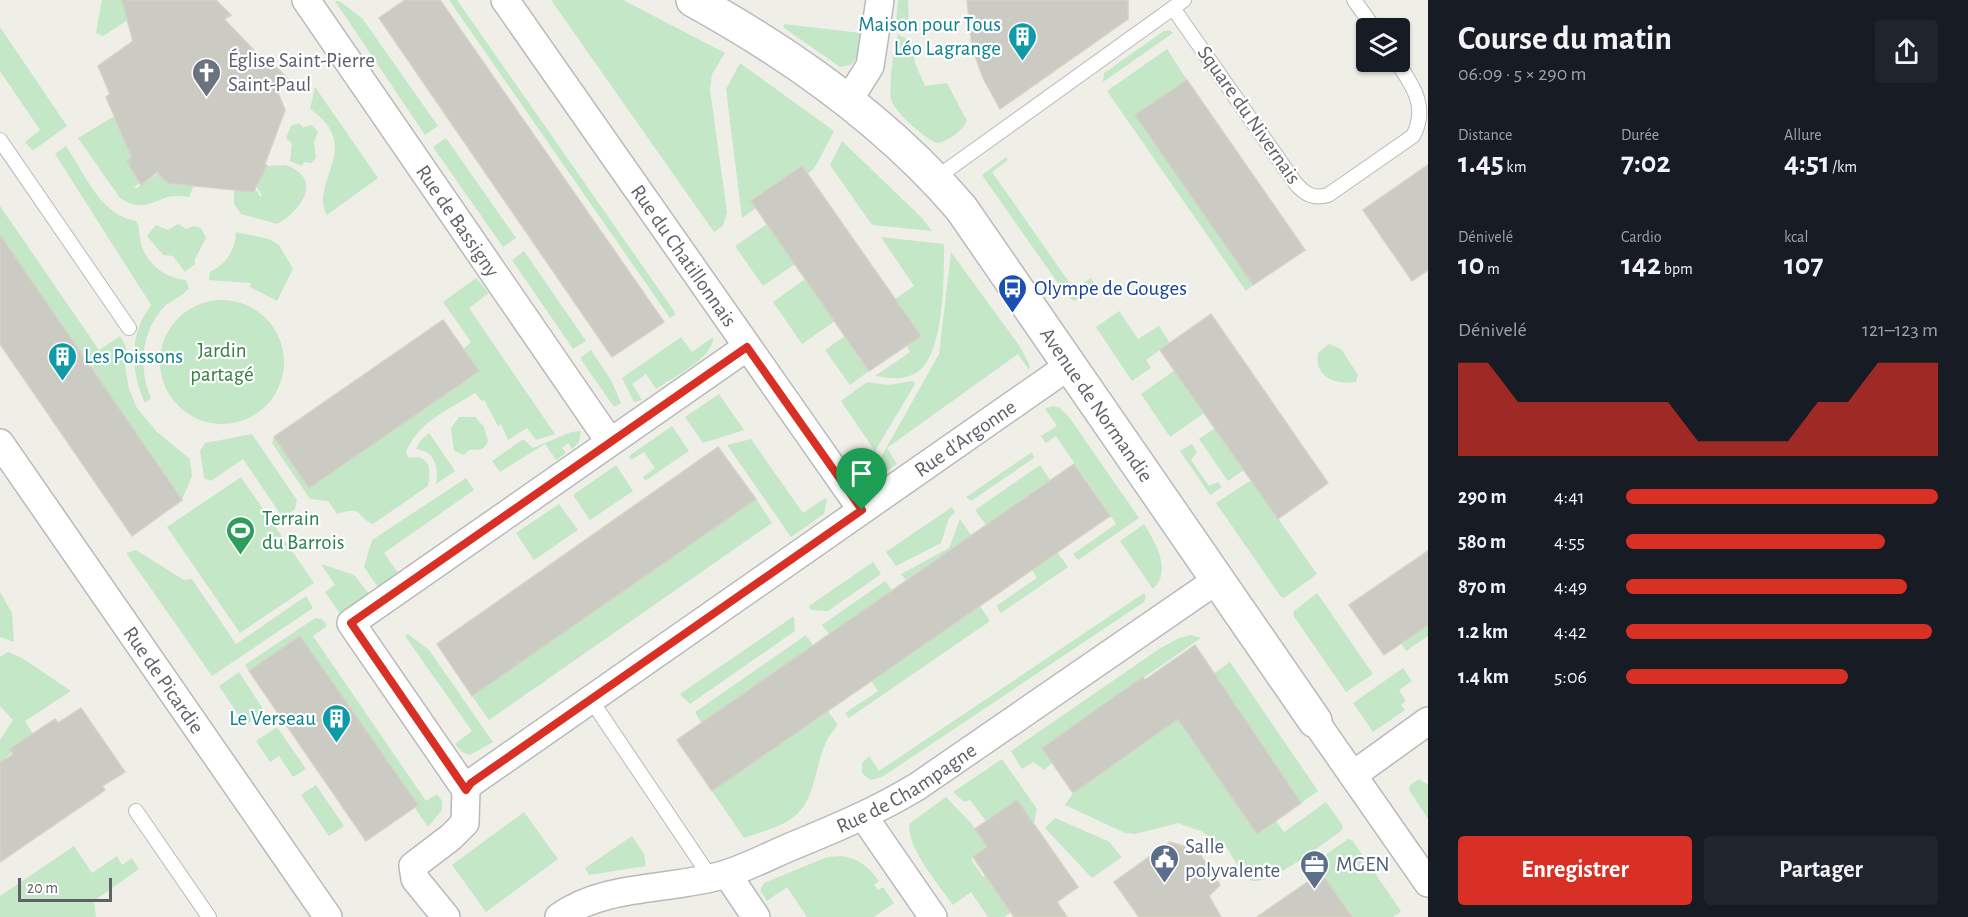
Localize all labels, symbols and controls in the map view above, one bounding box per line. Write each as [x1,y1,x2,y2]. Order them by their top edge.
place label: Maison pour Tous Léo Lagrange [858,14,1001,59]
map controls [1356,18,1410,72]
button: layers [1356,18,1410,72]
building icon: Maison pour Tous Léo Lagrange [1006,20,1038,62]
button: share [1875,20,1938,83]
text: Course du matin [1458,23,1672,56]
street label: Square du Nivernais [1194,42,1304,188]
place label: Église Saint-Pierre Saint-Paul [228,48,375,95]
church icon: Église Saint-Pierre Saint-Paul [191,56,223,98]
text: 06:09 · 5 × 290 m [1458,64,1587,84]
text: Distance [1458,127,1512,143]
text: Durée [1621,127,1659,143]
text: Allure [1784,127,1822,143]
text: 1.45 [1458,148,1504,178]
text: 7:02 [1621,148,1671,178]
text: 4:51 [1784,148,1830,178]
text: km [1504,159,1526,175]
text: /km [1830,159,1857,175]
street label: Rue de Bassigny [412,161,503,281]
street label: Rue du Chatillonnais [627,181,741,330]
text: Dénivelé [1458,229,1513,245]
text: Cardio [1621,229,1662,245]
text: kcal [1784,229,1808,245]
text: 10 [1458,250,1484,280]
text: 142 [1621,250,1661,280]
text: 107 [1784,250,1823,280]
text: m [1484,261,1500,277]
text: bpm [1661,261,1693,277]
bus stop icon: Olympe de Gouges [997,272,1029,314]
place label: Olympe de Gouges [1034,278,1187,299]
text: Dénivelé [1458,320,1527,340]
text: 121–123 m [1862,320,1938,340]
street label: Avenue de Normandie [1036,324,1157,486]
building icon: Les Poissons [47,340,79,382]
park label: Jardin partagé [190,340,254,385]
place label: Les Poissons [84,346,183,367]
street label: Rue d'Argonne [911,396,1020,481]
pin [836,448,887,510]
icon: arrive [845,457,878,490]
text: 290 m [1458,487,1507,507]
text: 4:41 [1554,487,1585,507]
place label: Terrain du Barrois [262,508,345,553]
sports icon: Terrain du Barrois [225,514,257,556]
text: 580 m [1458,532,1506,552]
text: 4:55 [1554,532,1585,552]
text: 870 m [1458,577,1506,597]
text: 4:49 [1554,577,1587,597]
street label: Rue de Picardie [120,622,208,737]
text: 1.2 km [1458,622,1508,642]
text: 4:42 [1554,622,1587,642]
text: 1.4 km [1458,667,1509,687]
text: 5:06 [1554,667,1587,687]
building icon: Le Verseau [321,702,353,744]
place label: Le Verseau [229,708,316,729]
street label: Rue de Champagne [833,739,980,837]
place label: Salle polyvalente [1185,836,1280,881]
button: Enregistrer [1458,836,1692,905]
button: Partager [1704,836,1938,905]
public building icon: Salle polyvalente [1148,842,1180,884]
office icon: MGEN [1299,848,1331,890]
place label: MGEN [1336,854,1390,875]
scale bar [18,875,112,902]
text: 20 m [27,880,58,896]

